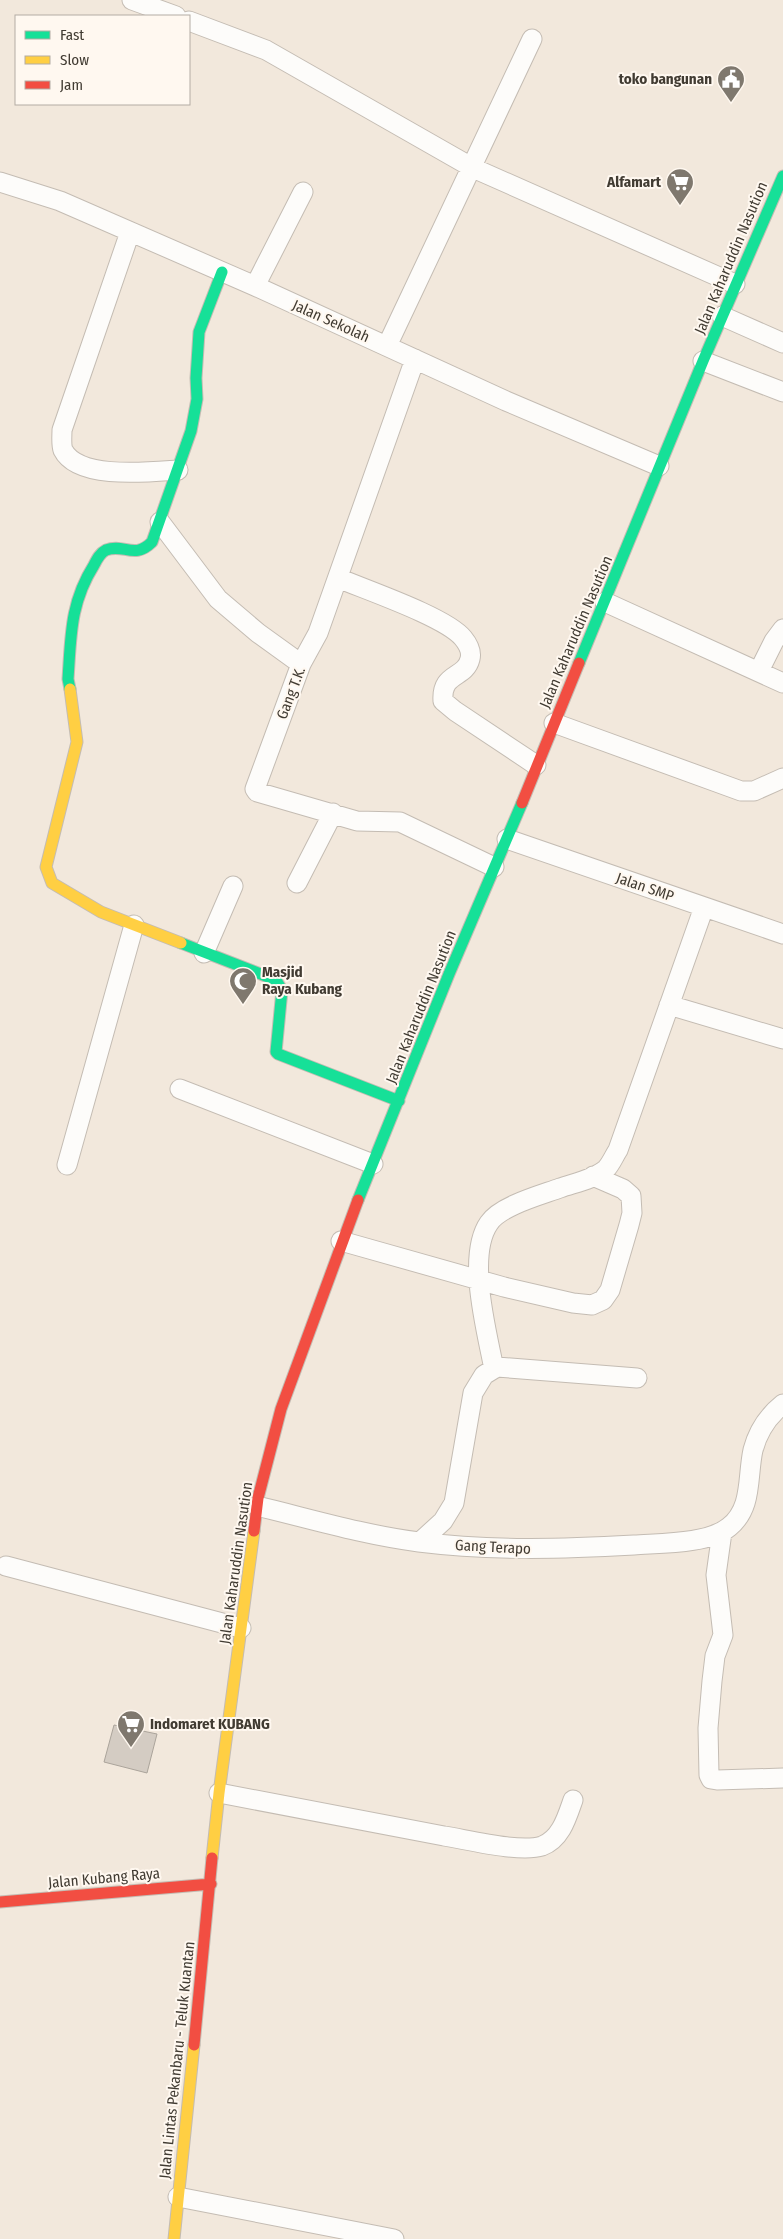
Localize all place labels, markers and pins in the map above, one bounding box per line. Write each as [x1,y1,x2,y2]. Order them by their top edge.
public building icon: toko bangunan [716,64,746,103]
place label: toko bangunan [619,70,712,88]
supermarket icon: Alfamart [665,167,695,206]
place label: Alfamart [606,173,662,191]
place label: Masjid Raya Kubang [262,963,343,998]
mosque icon: Masjid Raya Kubang [228,966,258,1005]
supermarket icon: Indomaret KUBANG [116,1709,146,1748]
place label: Indomaret KUBANG [150,1715,270,1733]

